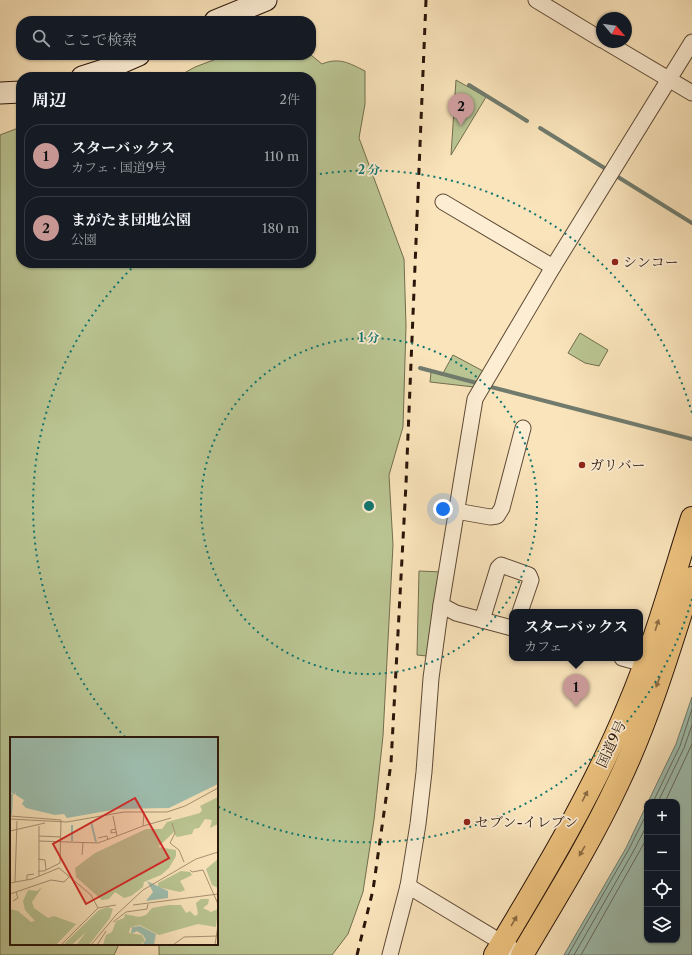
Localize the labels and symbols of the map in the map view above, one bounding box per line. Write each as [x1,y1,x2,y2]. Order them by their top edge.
north arrow [596,12,632,48]
pin: 2 [448,93,474,126]
text: 2 分 [358,162,380,177]
place label: シンコー [623,253,679,271]
marker: シンコー [610,257,620,267]
text: 1 分 [359,330,379,345]
place label: ガリバー [590,456,646,474]
marker: ガリバー [577,460,587,470]
centre of rings [362,499,376,513]
your location [433,499,453,519]
one-way arrow [654,619,660,631]
pin: 1 [563,674,589,707]
one-way arrow [655,677,661,689]
street label: 国道9号 [592,717,630,771]
inset map [10,737,218,945]
one-way arrow [582,790,589,802]
place label: セブン-イレブン [475,813,578,831]
marker: セブン-イレブン [462,817,472,827]
one-way arrow [579,846,586,857]
one-way arrow [511,915,518,927]

